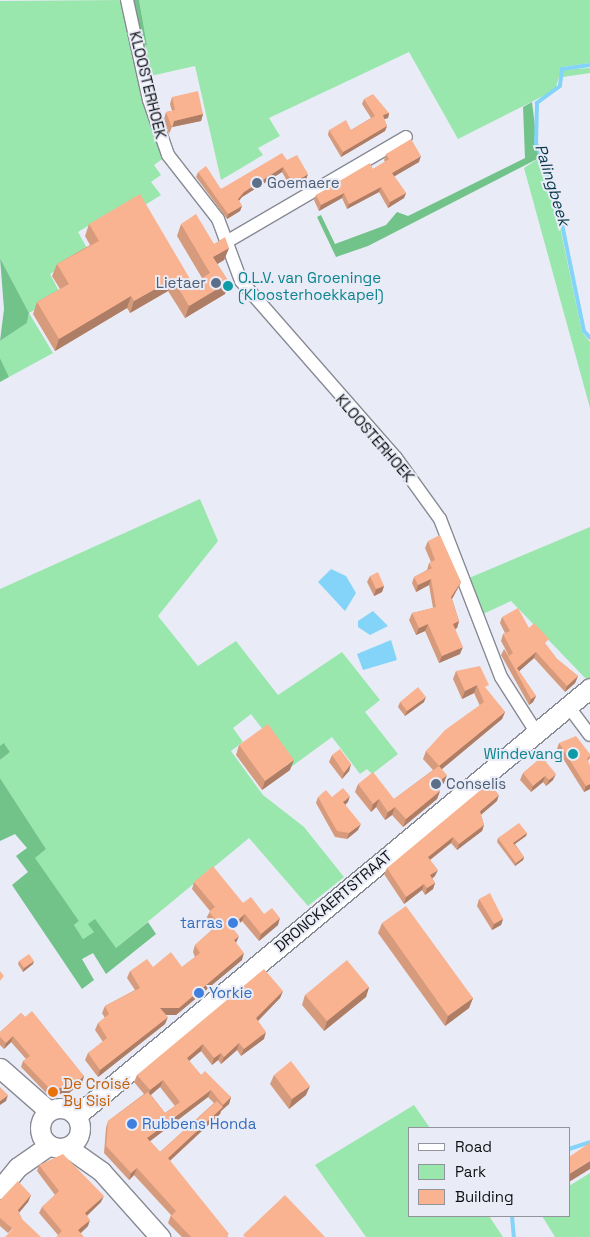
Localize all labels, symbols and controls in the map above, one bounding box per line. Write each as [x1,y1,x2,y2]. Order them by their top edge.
street label: KLOOSTERHOEK [126,29,170,141]
water label: Palingbeek [530,142,574,228]
place label: Goemaere [267,174,340,192]
marker: Goemaere [251,177,263,189]
place label: O.L.V. van Groeninge (Kloosterhoekkapel) [238,268,384,303]
place label: Lietaer [156,274,206,292]
marker: Lietaer [210,277,222,289]
marker: O.L.V. van Groeninge (Kloosterhoekkapel) [222,280,234,292]
street label: KLOOSTERHOEK [332,391,418,485]
place label: Windevang [483,745,563,763]
marker: Windevang [567,748,579,760]
place label: Conselis [446,775,506,793]
marker: Conselis [430,778,442,790]
street label: DRONCKAERTSTRAAT [271,847,395,955]
place label: tarras [180,914,223,932]
marker: tarras [227,917,239,929]
place label: Yorkie [209,984,252,1002]
marker: Yorkie [193,987,205,999]
place label: De Croisé By Sisi [63,1074,130,1109]
marker: De Croisé By Sisi [47,1086,59,1098]
place label: Rubbens Honda [142,1115,256,1133]
marker: Rubbens Honda [126,1118,138,1130]
legend [408,1127,570,1217]
text: Road [455,1137,492,1156]
text: Park [455,1162,486,1181]
text: Building [455,1187,514,1206]

